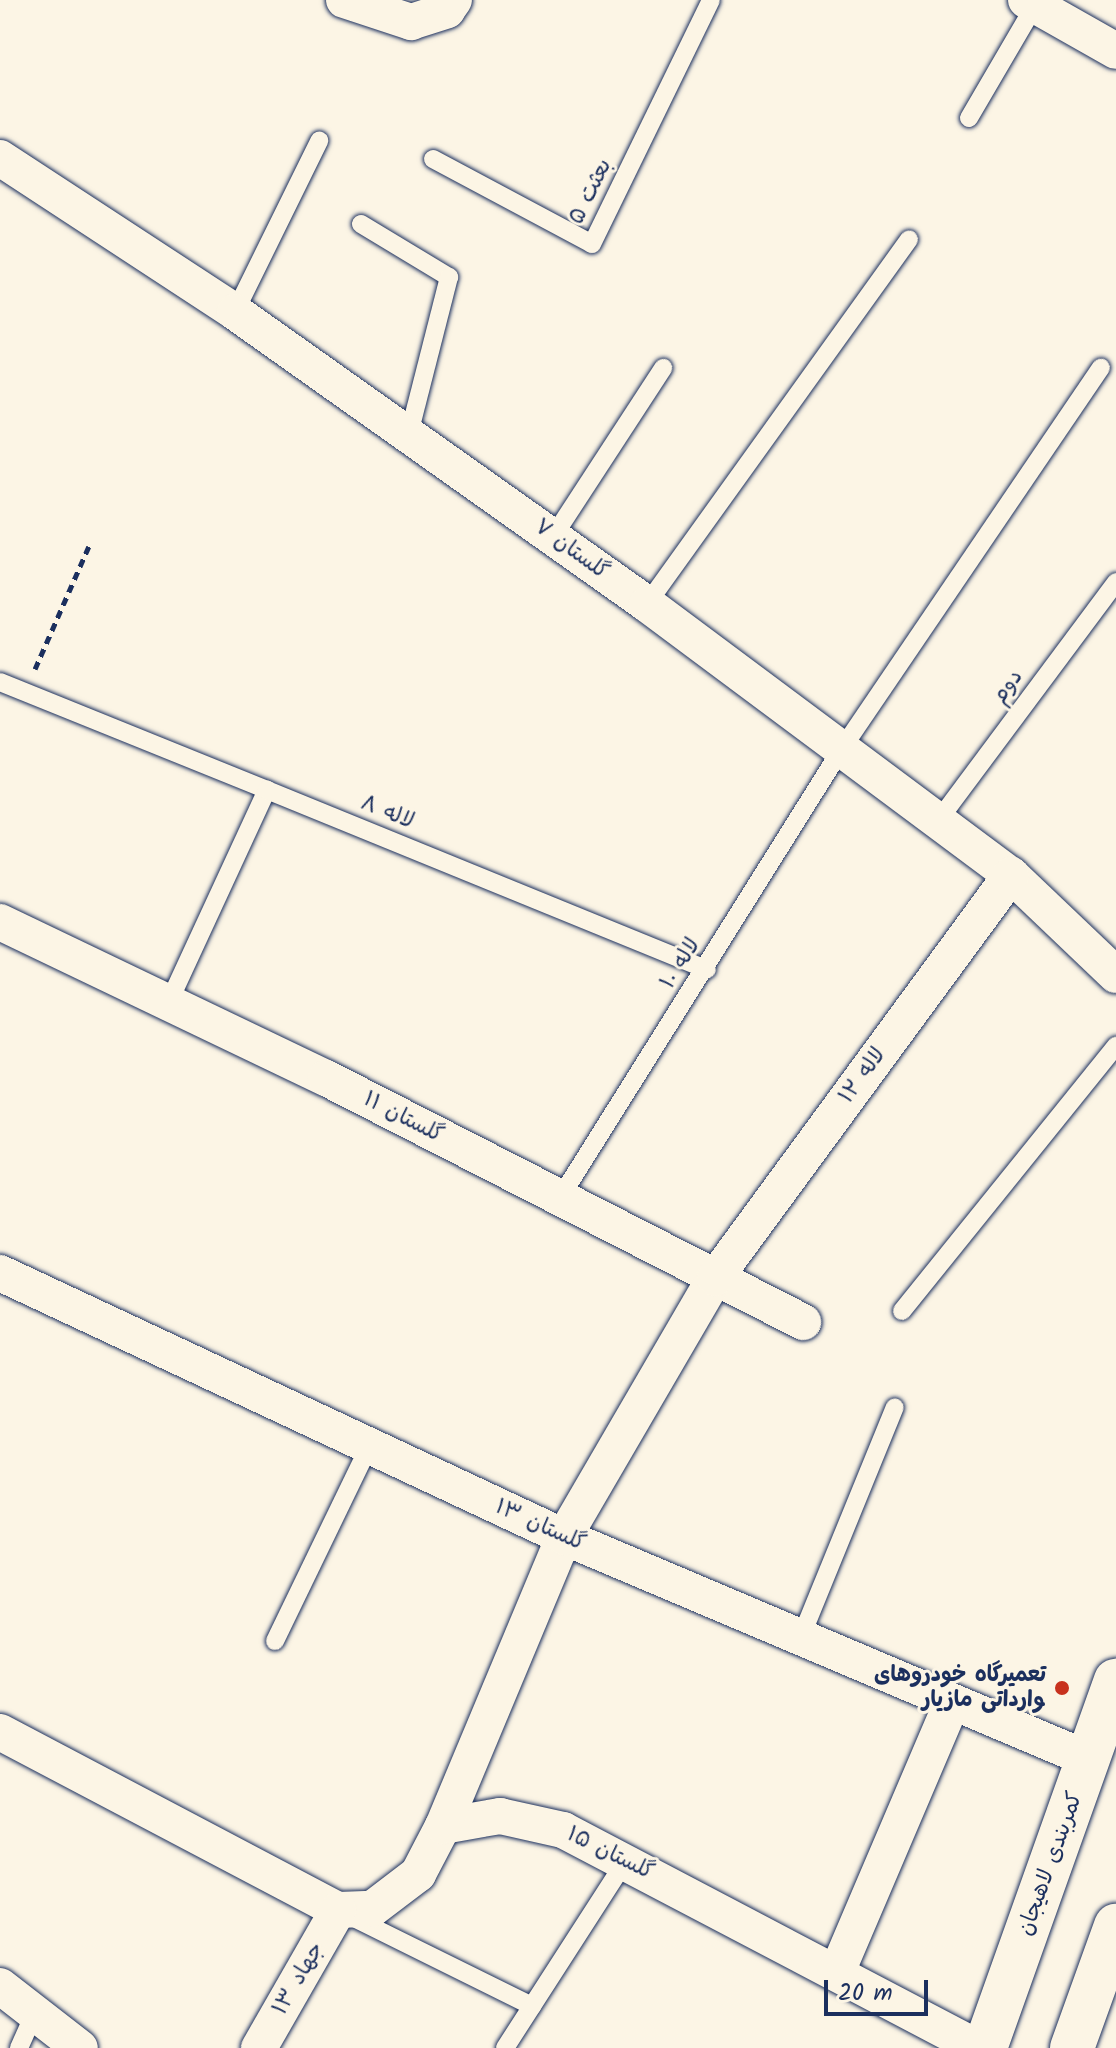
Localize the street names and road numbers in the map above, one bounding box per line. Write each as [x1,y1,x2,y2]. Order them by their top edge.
street label: بعثت ۵ [564,155,618,229]
street label: گلستان ۷ [528,514,614,586]
street label: دوم [987,665,1029,709]
street label: لاله ۸ [357,790,417,836]
street label: لاله ۱۰ [655,934,707,994]
street label: لاله ۱۲ [834,1043,892,1109]
street label: گلستان ۱۱ [359,1087,447,1149]
street label: گلستان ۱۳ [491,1494,589,1558]
street label: کمربندی لاهیجان [1013,1789,1089,1939]
street label: گلستان ۱۵ [562,1822,658,1886]
street label: جهاد ۱۳ [268,1938,330,2020]

